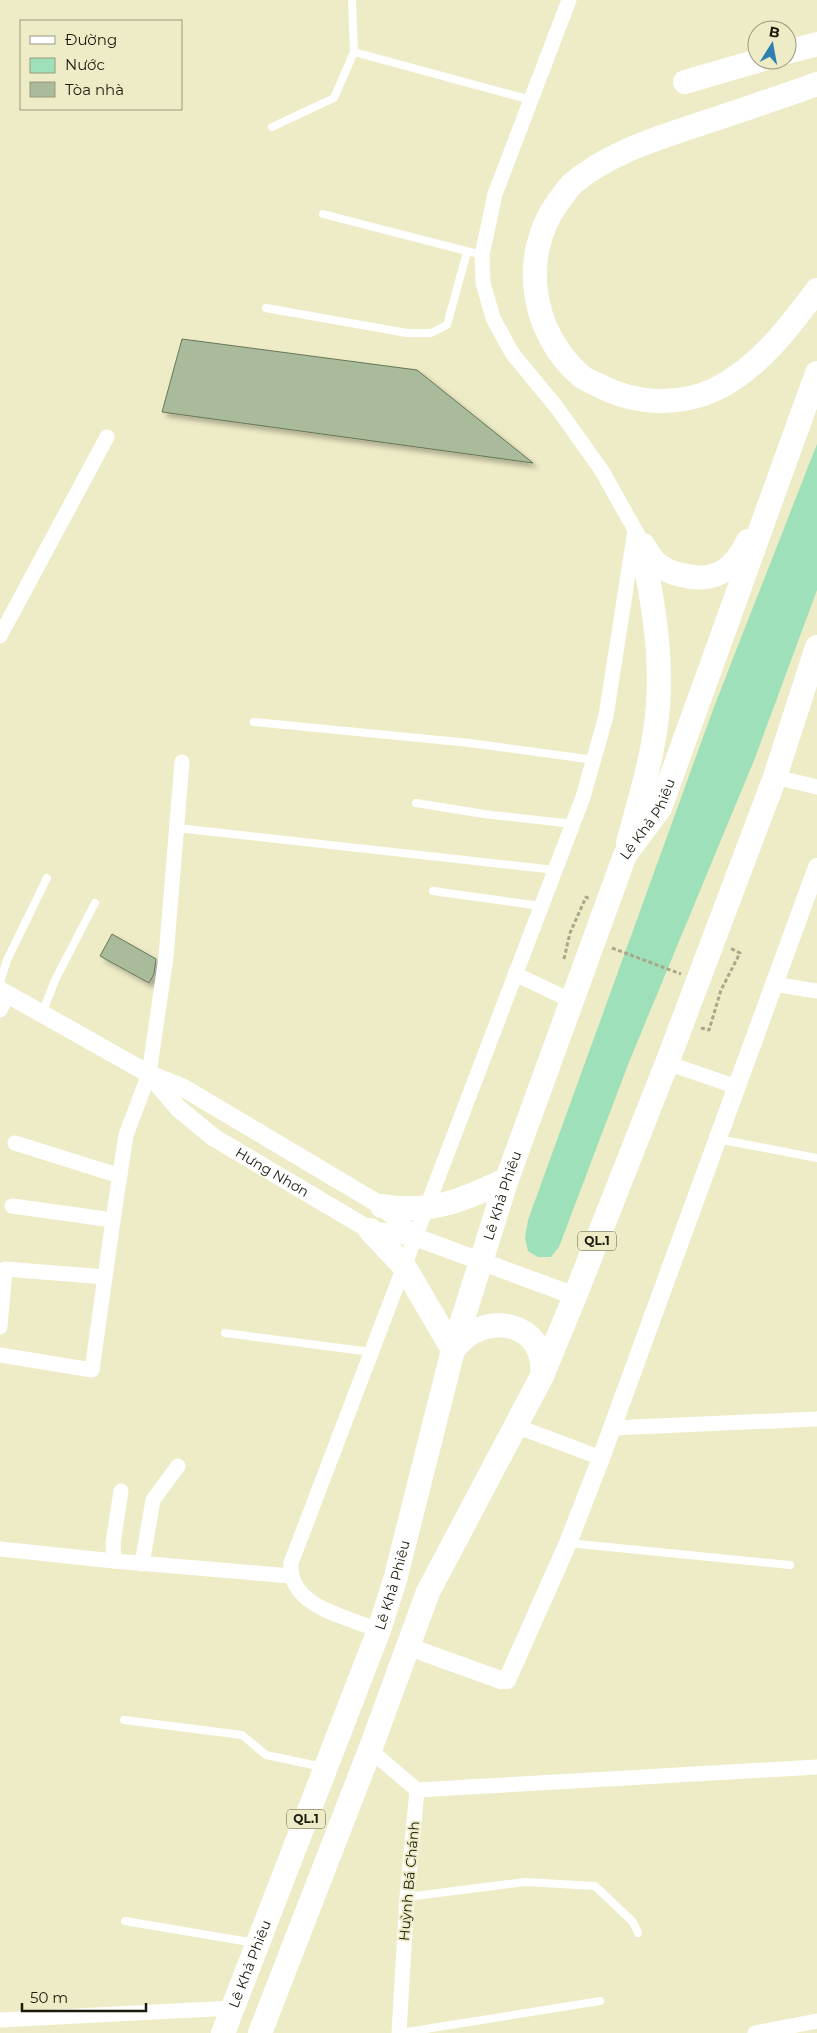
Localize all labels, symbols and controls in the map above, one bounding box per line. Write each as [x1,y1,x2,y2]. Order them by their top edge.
legend [20,20,182,110]
north arrow [747,20,797,70]
text: B [768,22,782,42]
text: Đường [65,30,117,49]
text: Nước [65,55,105,74]
text: Tòa nhà [65,80,124,99]
street label: Lê Khả Phiêu [616,776,679,863]
street label: Hưng Nhơn [232,1143,312,1201]
street label: Lê Khả Phiêu [479,1148,525,1242]
road number: QL.1 [578,1232,616,1250]
street label: Lê Khả Phiêu [371,1538,414,1632]
road number: QL.1 [287,1810,325,1828]
street label: Huỳnh Bá Chánh [395,1820,423,1942]
street label: Lê Khả Phiêu [225,1917,275,2011]
scale bar [22,1980,146,2012]
text: 50 m [30,1988,68,2007]

